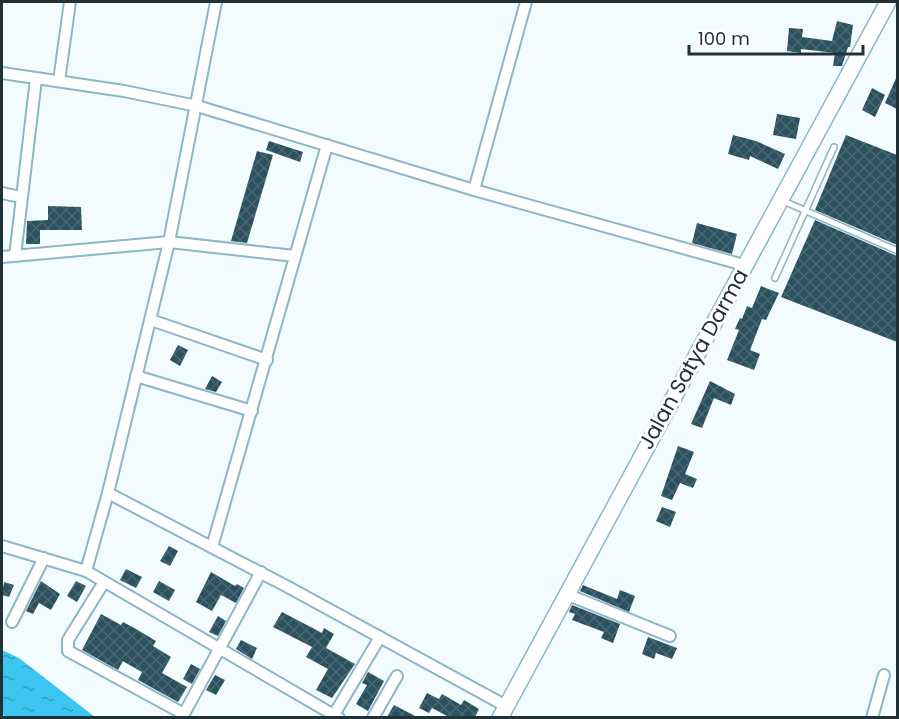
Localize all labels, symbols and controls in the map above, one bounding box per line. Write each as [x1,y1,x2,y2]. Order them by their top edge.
scale bar [689,18,863,56]
text: 100 m [698,26,750,51]
street label: Jalan Satya Darma [631,264,755,454]

